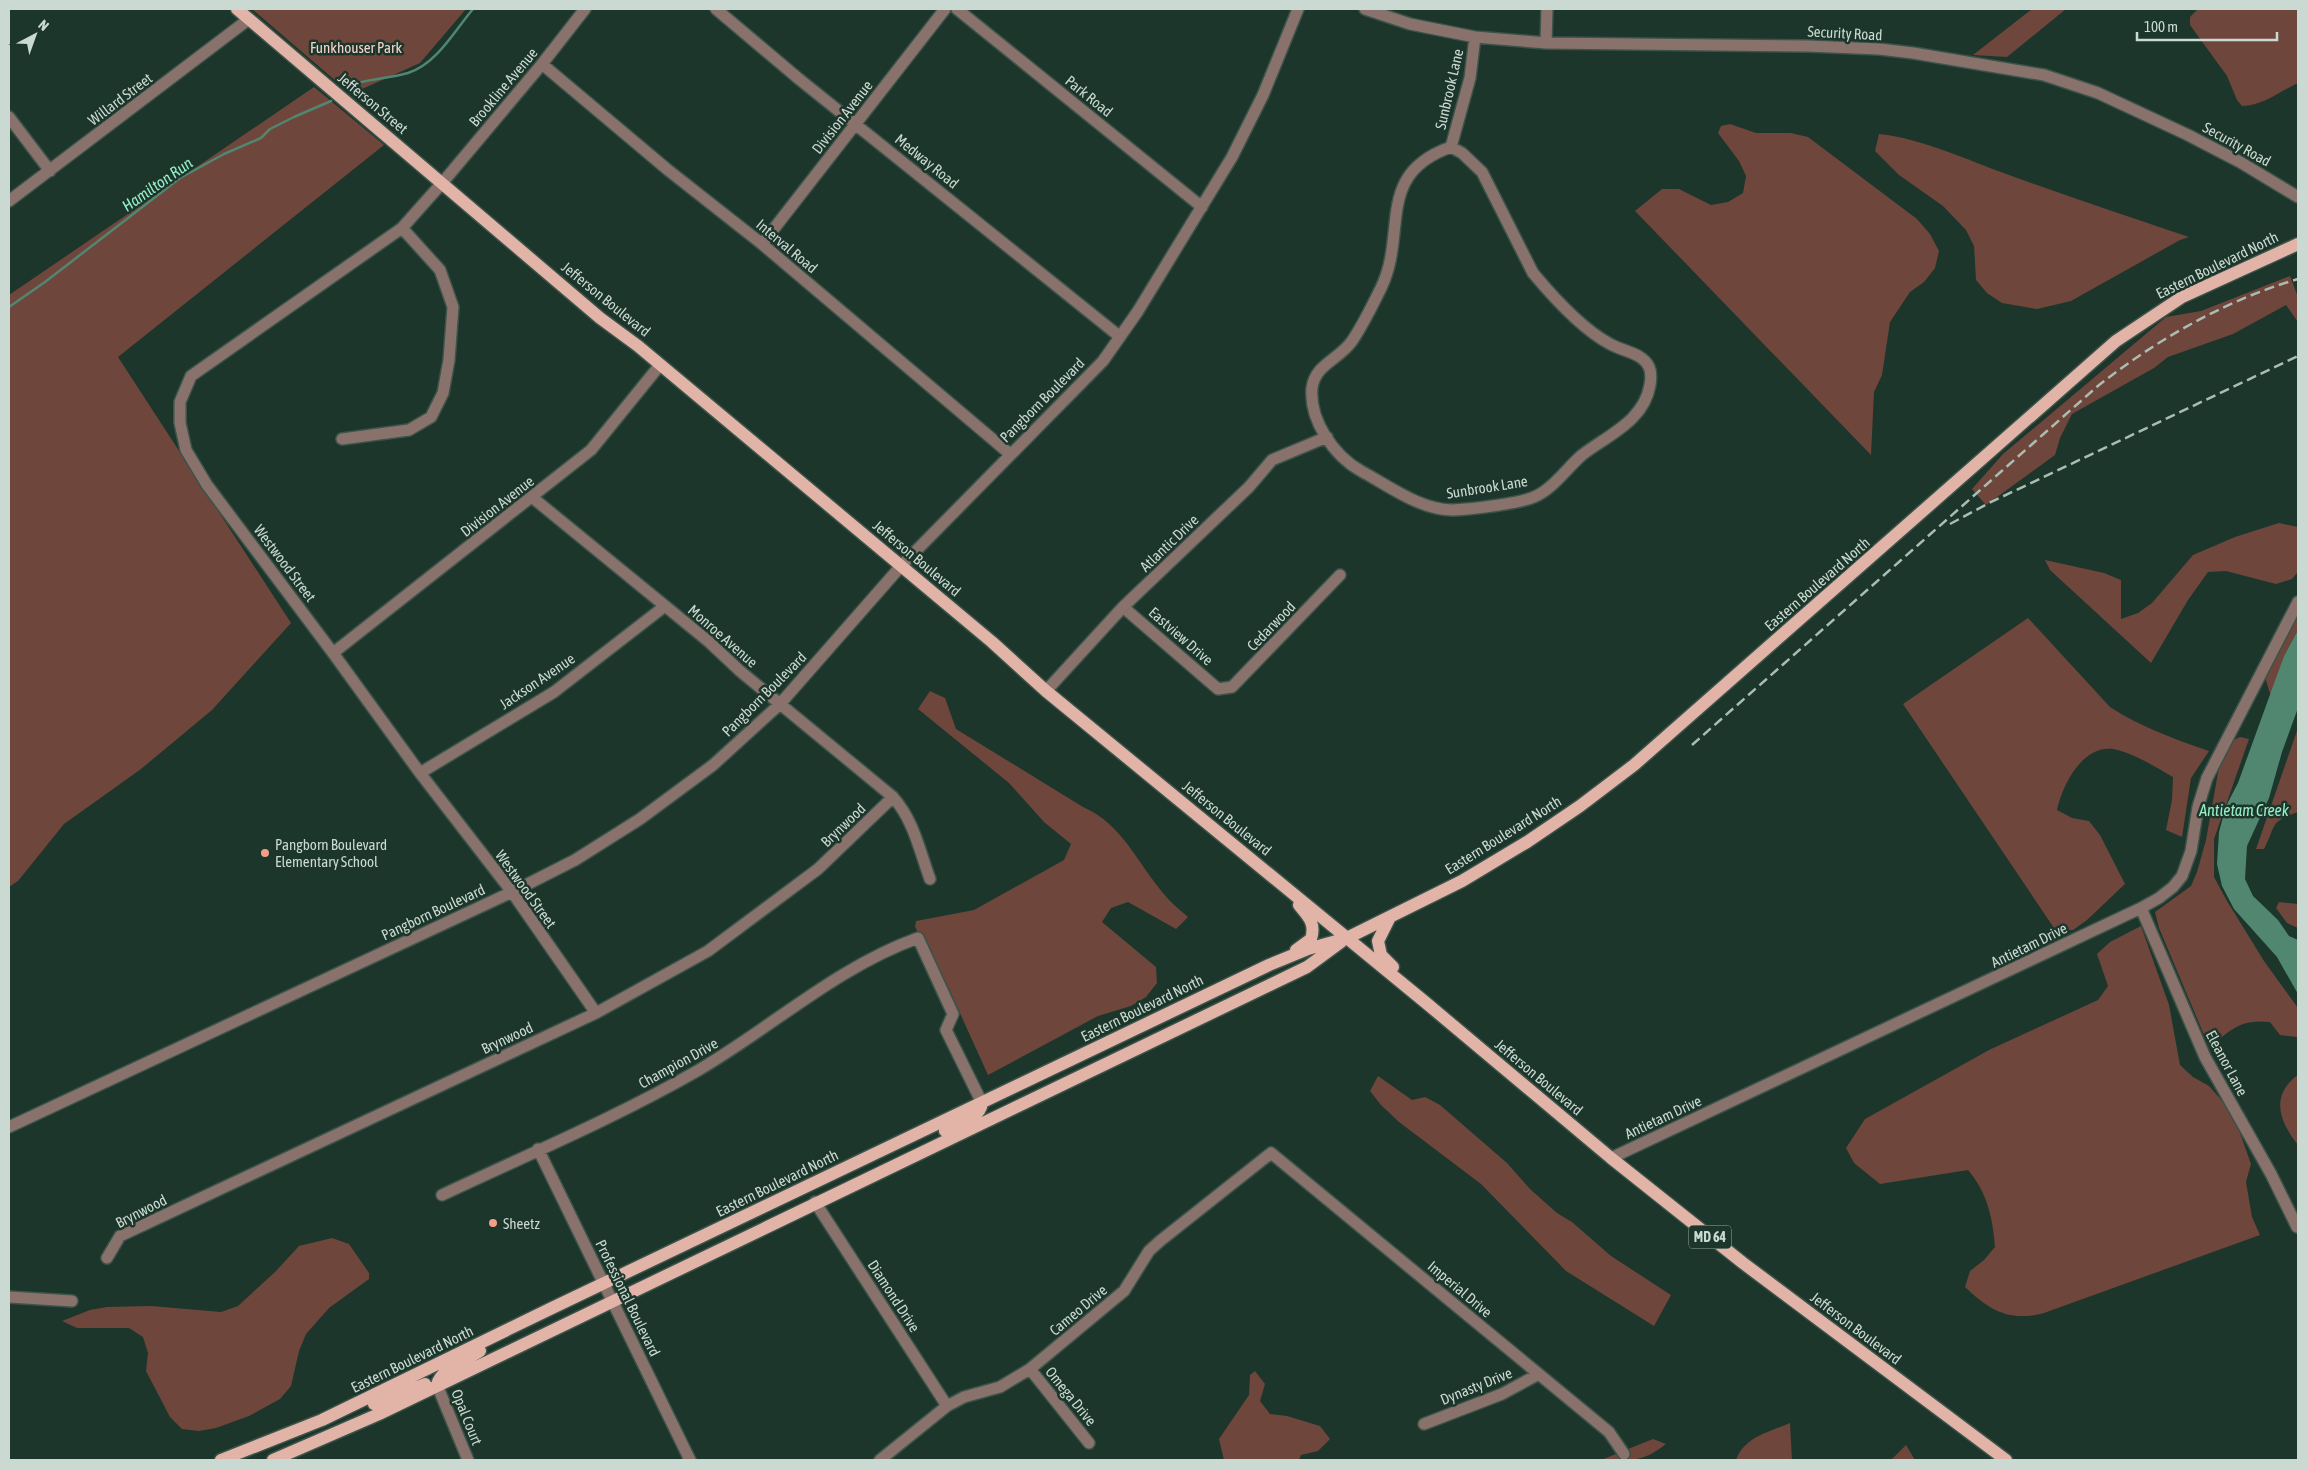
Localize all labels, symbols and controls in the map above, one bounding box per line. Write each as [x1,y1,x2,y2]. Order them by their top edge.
north arrow [10,10,60,60]
scale bar [2137,10,2277,42]
text: N [35,16,52,34]
text: 100 m [2144,18,2178,35]
street label: Security Road [1807,23,1883,43]
park label: Funkhouser Park [310,39,403,56]
street label: Brookline Avenue [465,44,541,130]
street label: Sunbrook Lane [1431,47,1467,131]
street label: Willard Street [85,69,155,129]
street label: Jefferson Street [335,69,411,137]
street label: Park Road [1062,72,1116,120]
street label: Division Avenue [808,77,876,157]
street label: Security Road [2200,118,2274,170]
street label: Medway Road [892,130,962,192]
water label: Hamilton Run [118,153,196,215]
street label: Interval Road [753,216,821,276]
street label: Eastern Boulevard North [2153,228,2281,302]
street label: Jefferson Boulevard [558,258,654,340]
street label: Pangborn Boulevard [996,354,1088,446]
street label: Division Avenue [457,472,537,540]
street label: Sunbrook Lane [1445,472,1529,502]
street label: Atlantic Drive [1136,511,1202,575]
street label: Jefferson Boulevard [870,516,964,600]
street label: Westwood Street [251,521,319,605]
street label: Eastern Boulevard North [1761,534,1873,634]
street label: Cedarwood [1243,598,1299,654]
street label: Monroe Avenue [685,601,761,671]
street label: Eastview Drive [1145,604,1217,669]
street label: Pangborn Boulevard [718,648,810,740]
street label: Jackson Avenue [496,649,578,712]
street label: Jefferson Boulevard [1179,777,1275,859]
street label: Eastern Boulevard North [1442,792,1564,878]
street label: Brynwood [817,800,869,850]
water label: Antietam Creek [2198,801,2290,819]
place label: Pangborn Boulevard Elementary School [275,836,387,870]
marker: Pangborn Boulevard Elementary School [259,847,271,859]
street label: Westwood Street [492,847,560,931]
street label: Pangborn Boulevard [379,881,487,943]
street label: Antietam Drive [1988,919,2070,971]
street label: Eastern Boulevard North [1078,971,1206,1045]
street label: Brynwood [478,1019,536,1057]
street label: Eleanor Lane [2203,1027,2251,1099]
street label: Champion Drive [635,1034,721,1092]
street label: Jefferson Boulevard [1492,1035,1586,1119]
street label: Antietam Drive [1622,1092,1704,1142]
street label: Eastern Boulevard North [713,1146,841,1220]
street label: Brynwood [113,1191,169,1231]
place label: Sheetz [503,1215,540,1232]
marker: Sheetz [487,1217,499,1229]
road number: MD 64 [1689,1226,1731,1248]
street label: Professional Boulevard [592,1237,664,1359]
street label: Diamond Drive [864,1257,924,1335]
street label: Imperial Drive [1424,1257,1496,1321]
street label: Cameo Drive [1046,1281,1110,1339]
street label: Jefferson Boulevard [1807,1288,1905,1368]
street label: Eastern Boulevard North [348,1322,476,1396]
street label: Omega Drive [1042,1363,1100,1429]
street label: Dynasty Drive [1438,1364,1514,1408]
street label: Opal Court [448,1387,486,1447]

